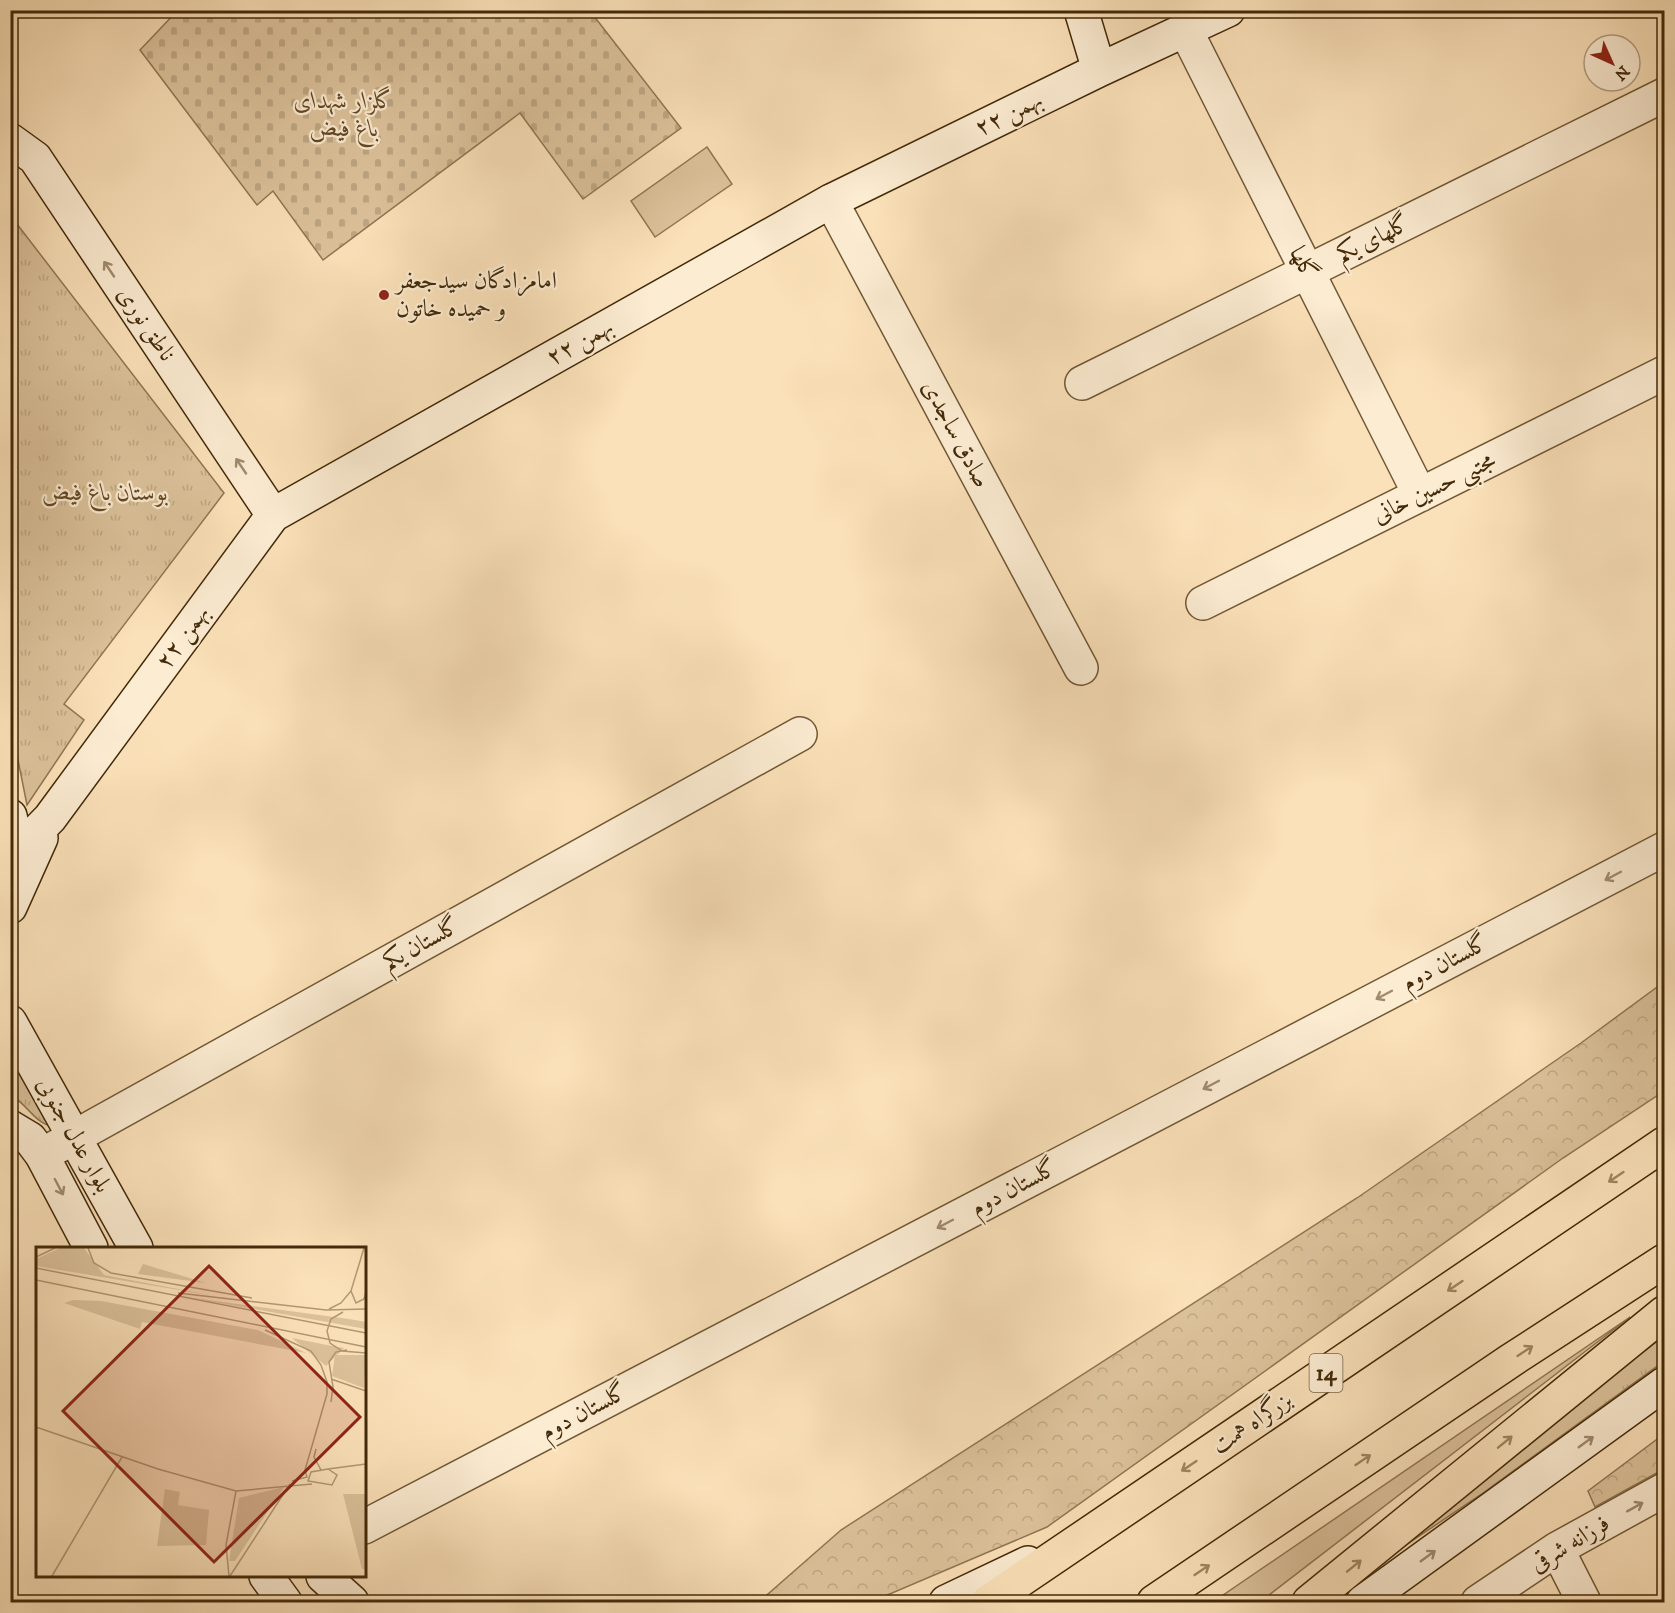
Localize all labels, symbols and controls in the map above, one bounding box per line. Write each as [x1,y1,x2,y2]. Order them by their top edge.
north arrow [1582,33,1642,93]
text: N [1610,61,1634,85]
park label: گلزار شهدای باغ فیض [293,85,395,148]
street label: ۲۲ بهمن [970,85,1048,143]
street label: گلهای یکم [1331,207,1417,275]
street label: گلها [1282,241,1325,285]
one-way arrow [103,262,115,278]
place label: امامزادگان سیدجعفر و حمیده خاتون [393,265,557,324]
street label: ناطق نوری [110,281,182,367]
marker: امامزادگان سیدجعفر و حمیده خاتون [377,288,391,302]
street label: ۲۲ بهمن [541,311,619,373]
street label: صادق ساجدی [915,375,997,493]
street label: مجتبی حسین خانی [1367,445,1503,534]
one-way arrow [235,458,247,475]
park label: بوستان باغ فیض [42,478,169,512]
street label: ۲۲ بهمن [150,599,216,675]
one-way arrow [1604,871,1622,882]
street label: گلستان یکم [377,910,468,983]
street label: گلستان دوم [1396,927,1496,1003]
one-way arrow [1376,989,1393,1001]
street label: بلوار عدل جنوبی [29,1072,118,1199]
one-way arrow [1203,1079,1220,1091]
street label: گلستان دوم [965,1152,1065,1228]
one-way arrow [1608,1171,1625,1183]
one-way arrow [54,1178,65,1196]
one-way arrow [937,1218,954,1230]
inset map [36,1247,366,1577]
one-way arrow [1447,1280,1463,1292]
one-way arrow [1516,1345,1533,1357]
road number: 14 [1310,1354,1342,1392]
street label: گلستان دوم [535,1376,635,1452]
street label: بزرگراه همت [1205,1384,1298,1461]
one-way arrow [1577,1435,1593,1448]
one-way arrow [1497,1436,1513,1449]
one-way arrow [1355,1454,1371,1466]
one-way arrow [1181,1460,1197,1472]
one-way arrow [1626,1501,1643,1513]
street label: فرزانه شرقی [1525,1509,1615,1579]
one-way arrow [1419,1550,1435,1562]
one-way arrow [1346,1559,1362,1572]
one-way arrow [1193,1564,1210,1576]

